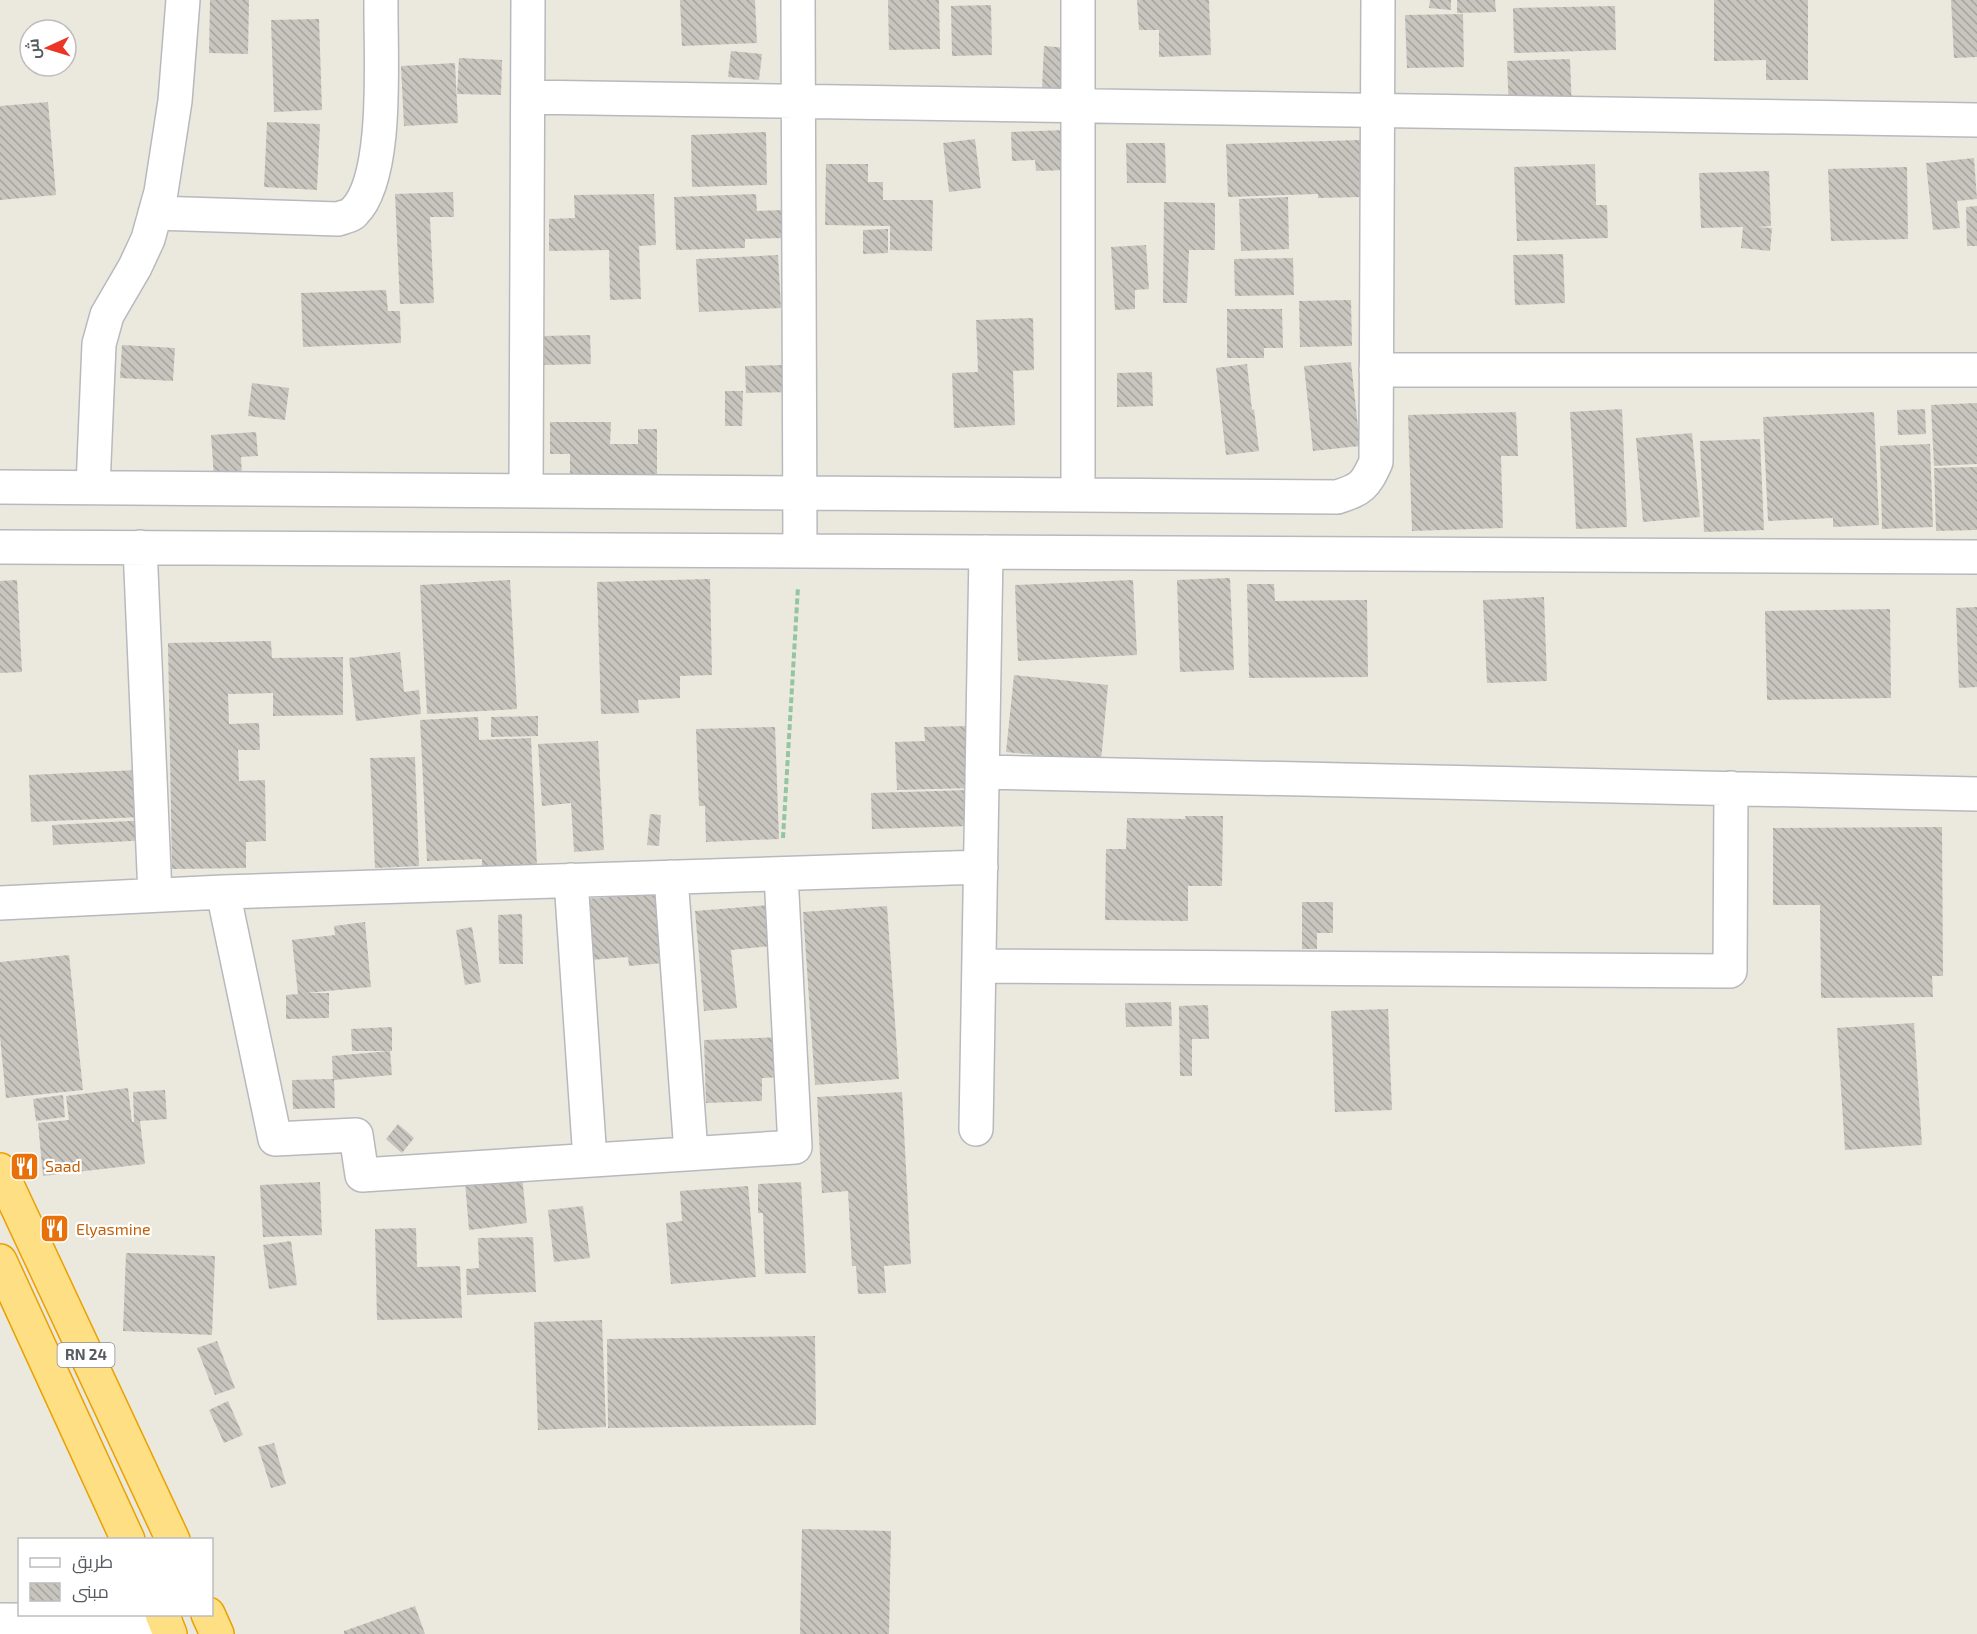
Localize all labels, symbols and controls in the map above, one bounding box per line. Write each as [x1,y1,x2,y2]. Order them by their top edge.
north arrow [18,18,78,78]
text: ش [22,38,44,60]
restaurant icon: Saad [8,1150,40,1182]
place label: Saad [45,1156,81,1175]
restaurant icon: Elyasmine [39,1213,71,1245]
place label: Elyasmine [76,1219,151,1238]
road number: RN 24 [58,1343,115,1367]
legend [18,1538,213,1616]
text: طريق [72,1550,113,1574]
text: مبنى [72,1580,109,1603]

